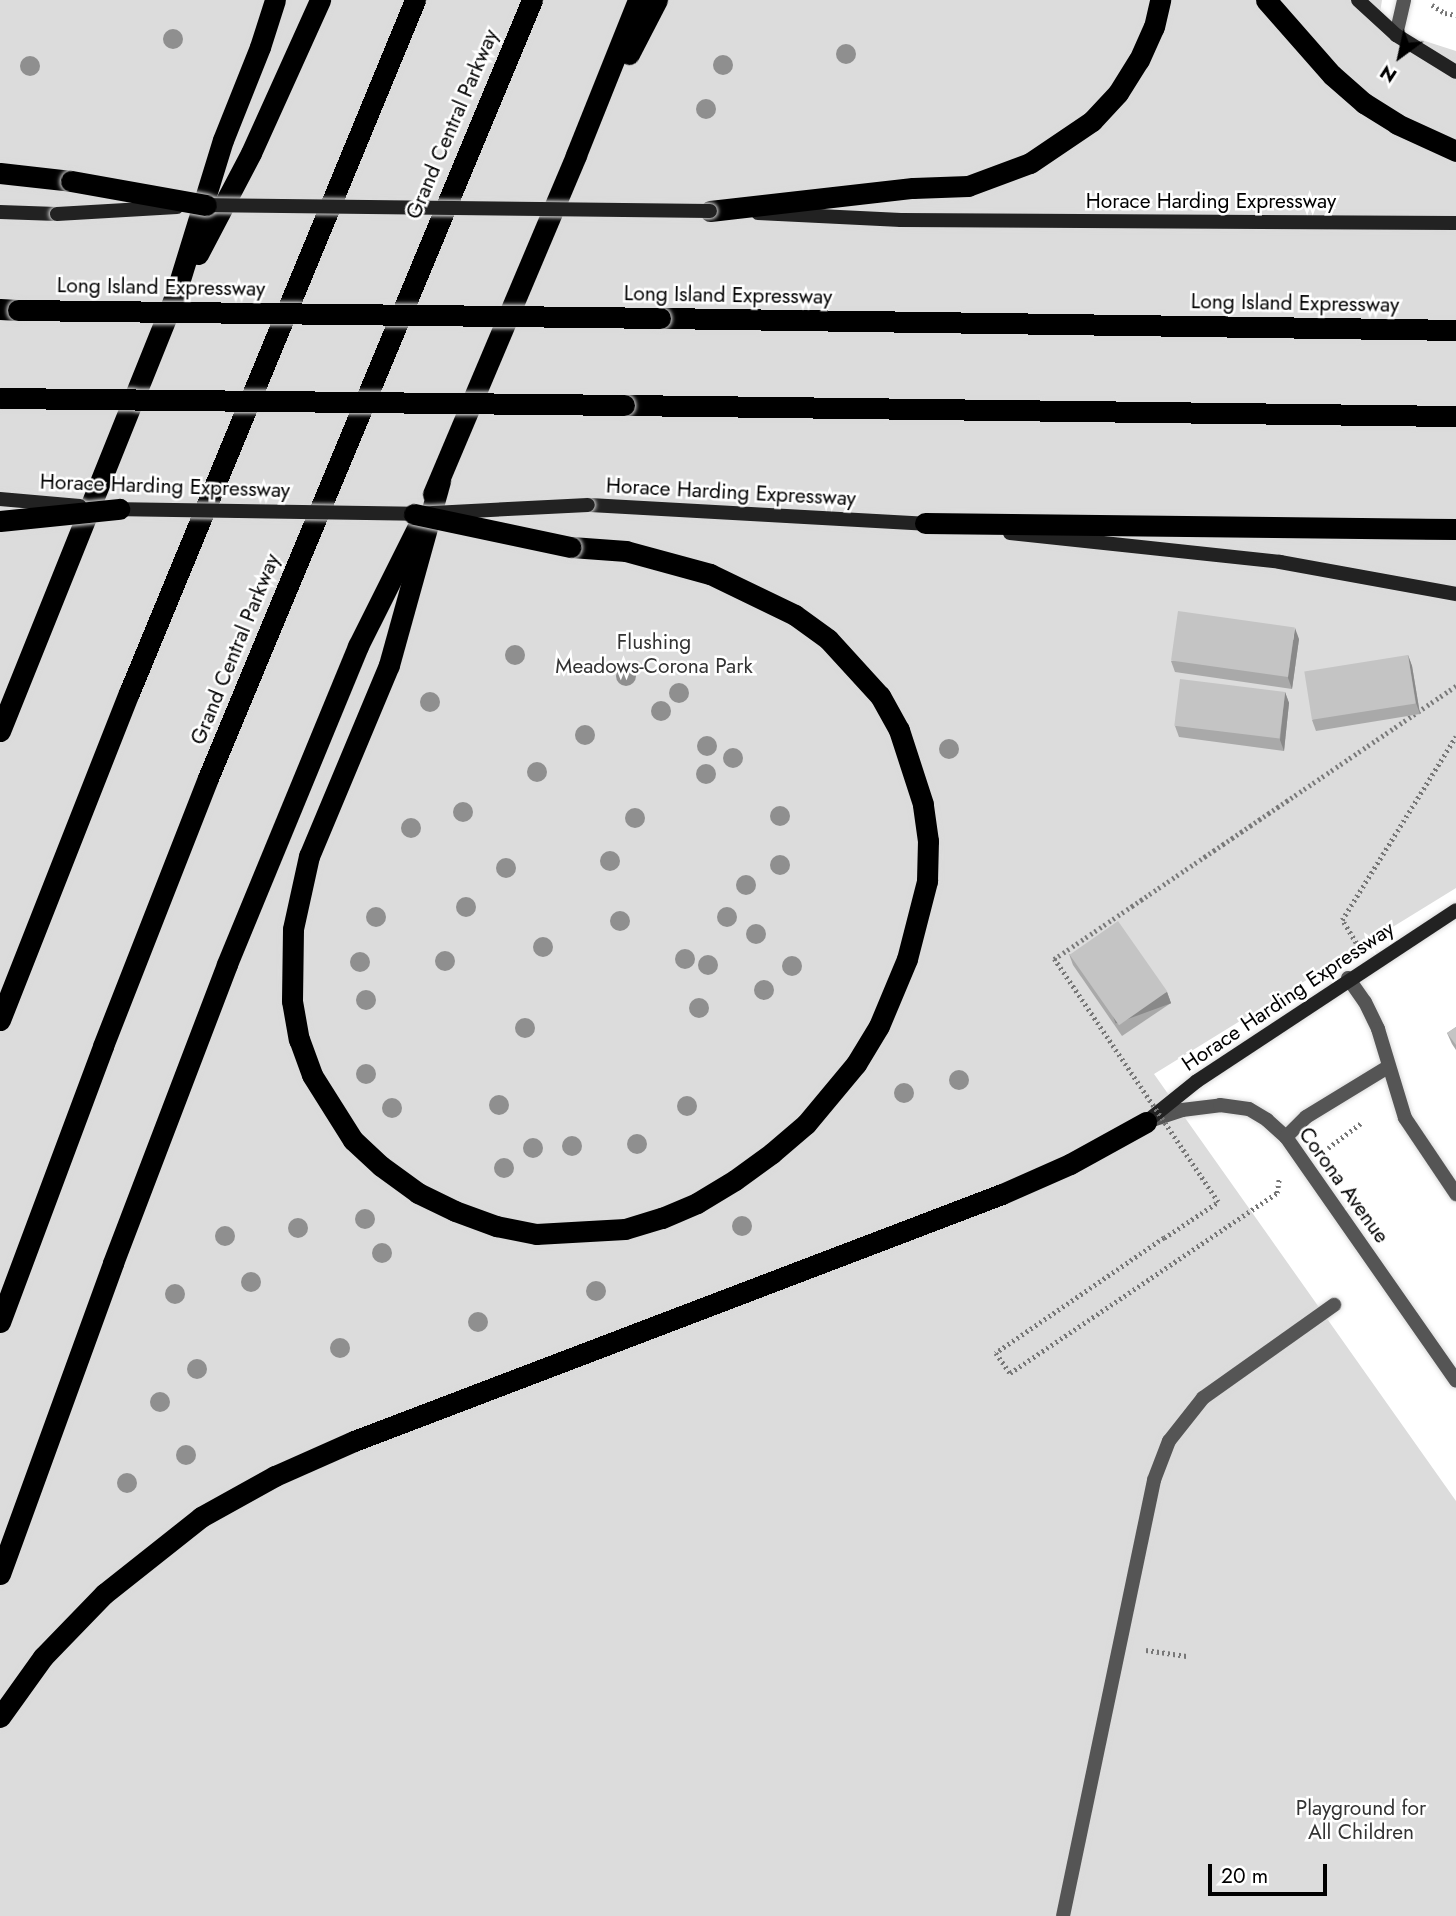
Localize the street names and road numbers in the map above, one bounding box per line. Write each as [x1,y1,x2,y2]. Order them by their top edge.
street label: Grand Central Parkway [401,25,503,223]
street label: Horace Harding Expressway [1086,188,1336,214]
street label: Long Island Expressway [57,273,265,301]
street label: Long Island Expressway [624,281,832,309]
street label: Long Island Expressway [1191,289,1399,317]
street label: Horace Harding Expressway [39,469,291,503]
street label: Horace Harding Expressway [605,473,857,511]
street label: Grand Central Parkway [185,550,285,748]
street label: Horace Harding Expressway [1177,916,1399,1076]
street label: Corona Avenue [1294,1122,1394,1248]

